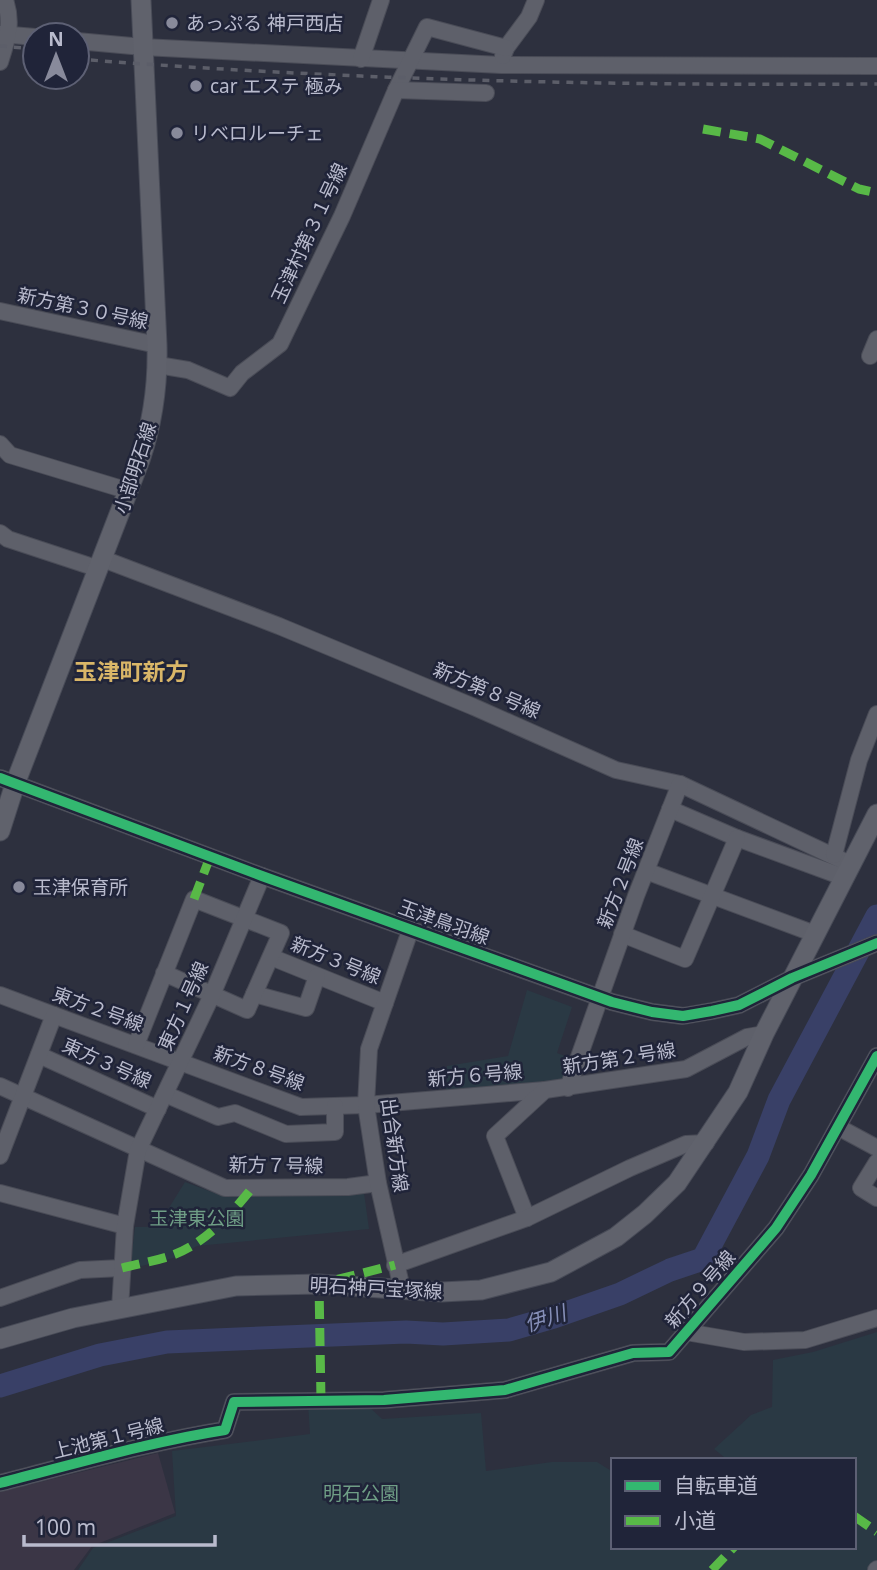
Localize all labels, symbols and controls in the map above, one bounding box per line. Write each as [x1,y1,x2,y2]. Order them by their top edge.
place label: あっぷる 神戸西店 [186,10,343,36]
marker: あっぷる 神戸西店 [164,15,180,31]
north arrow [21,21,91,91]
text: N [48,26,64,52]
place label: car エステ 極み [210,73,343,99]
marker: car エステ 極み [188,78,204,94]
place label: リベロルーチェ [191,120,324,146]
marker: リベロルーチェ [169,125,185,141]
street label: 玉津村第３１号線 [265,159,353,307]
street label: 新方第３０号線 [15,281,151,335]
street label: 小部明石線 [108,419,162,517]
district label: 玉津町新方 [74,655,189,687]
street label: 新方第８号線 [429,656,545,724]
street label: 新方２号線 [591,834,649,932]
place label: 玉津保育所 [33,874,128,900]
marker: 玉津保育所 [11,879,27,895]
street label: 玉津鳥羽線 [395,894,493,950]
street label: 新方３号線 [287,930,385,990]
street label: 東方１号線 [152,957,214,1055]
street label: 東方２号線 [49,981,147,1037]
street label: 東方３号線 [58,1032,156,1094]
street label: 新方第２号線 [561,1036,677,1080]
street label: 新方８号線 [210,1040,308,1096]
street label: 新方６号線 [427,1058,523,1092]
street label: 出合新方線 [376,1096,414,1194]
street label: 新方７号線 [228,1151,324,1179]
park label: 玉津東公園 [149,1205,245,1231]
street label: 新方９号線 [659,1245,741,1333]
street label: 明石神戸宝塚線 [309,1272,443,1304]
water label: 伊川 [521,1298,571,1338]
street label: 上池第１号線 [50,1412,166,1464]
legend [611,1458,856,1549]
text: 自転車道 [674,1471,758,1499]
park label: 明石公園 [323,1480,399,1506]
scale bar [24,1504,215,1548]
text: 小道 [674,1506,716,1534]
text: 100 m [35,1513,96,1541]

